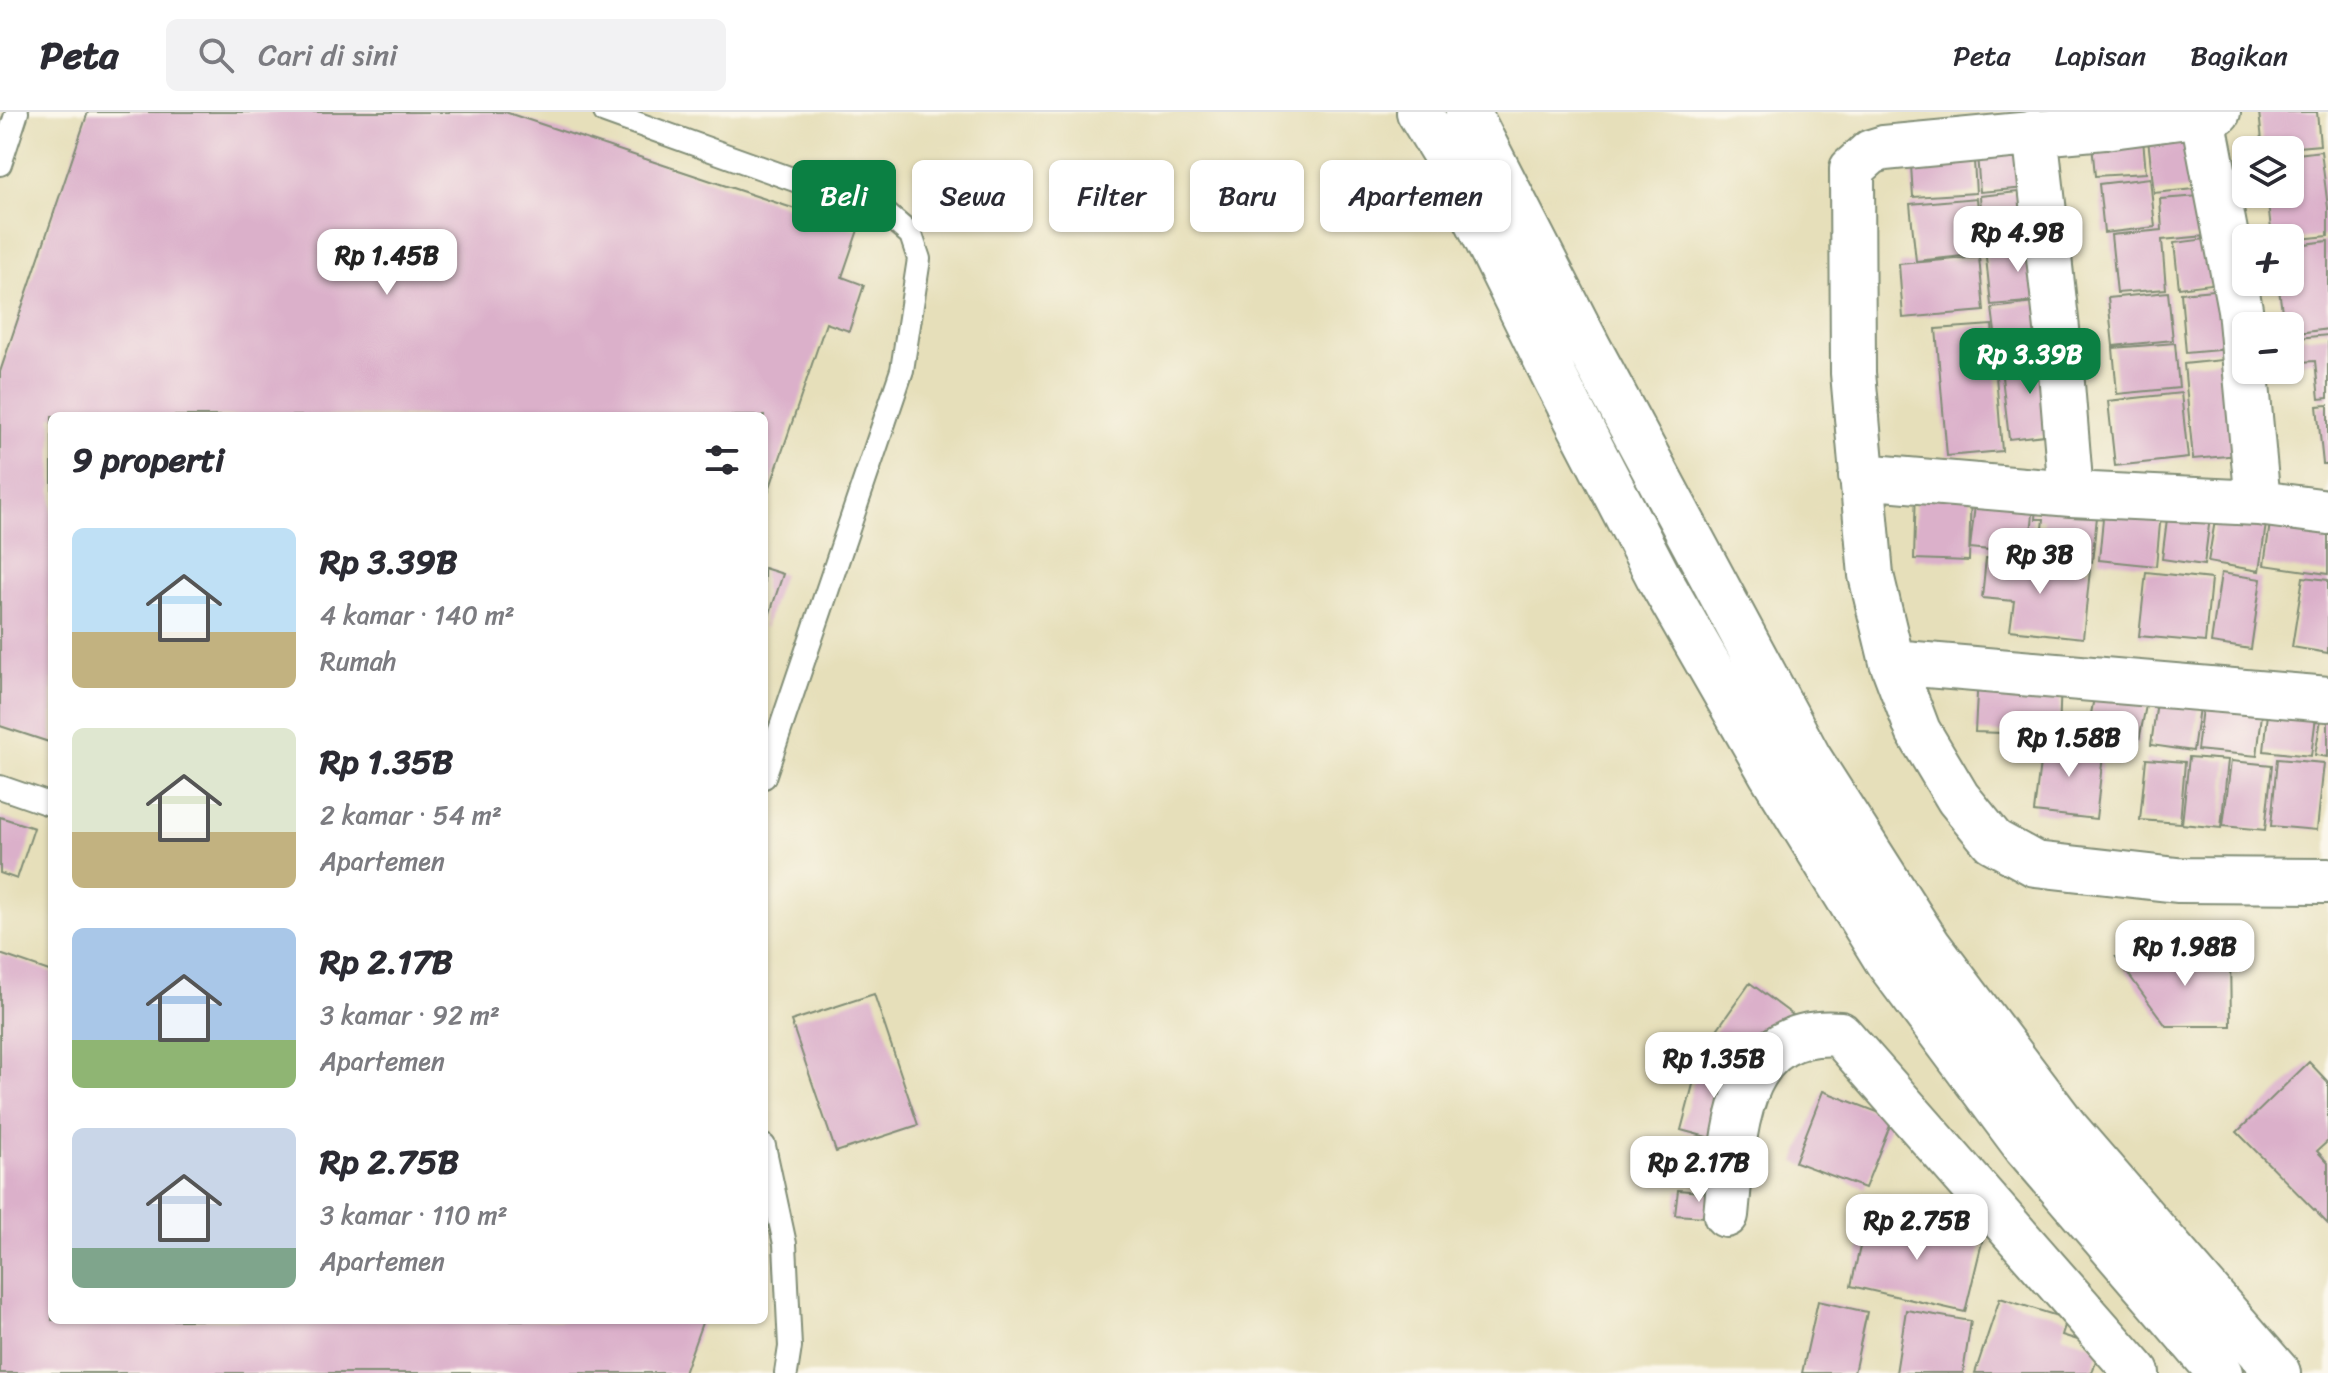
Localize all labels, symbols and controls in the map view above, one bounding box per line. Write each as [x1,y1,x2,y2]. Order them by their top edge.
search box [166,19,726,91]
text: Peta [40,22,118,89]
text: Cari di sini [258,28,397,82]
text: Peta [1953,31,2011,80]
text: Lapisan [2055,31,2146,80]
text: Bagikan [2190,31,2288,80]
icon: search [194,33,238,77]
map controls [2232,136,2304,384]
button: layers [2232,136,2304,208]
chip: Beli [792,160,896,232]
chip: Sewa [912,160,1033,232]
chip: Filter [1049,160,1174,232]
chip: Baru [1190,160,1304,232]
chip: Apartemen [1320,160,1511,232]
pin: Rp 4.9B [1944,206,2092,274]
text: Rp 4.9B [1971,209,2065,255]
button: + [2232,224,2304,296]
pin: Rp 1.45B [304,229,470,297]
text: Rp 1.45B [335,232,439,278]
button: − [2232,312,2304,384]
pin: Rp 3.39B [1947,328,2113,396]
text: Rp 3.39B [1977,331,2083,377]
text: 9 properti [72,430,225,490]
icon: filters [700,438,744,482]
pin: Rp 3B [1984,528,2096,596]
text: Rp 3B [2006,531,2074,577]
text: Rp 3.39B [320,532,457,592]
icon: home [136,560,232,656]
text: 4 kamar · 140 m² [320,592,515,638]
text: Rumah [320,638,396,684]
pin: Rp 1.58B [1986,711,2152,779]
text: Rp 1.58B [2017,714,2121,760]
text: Rp 1.35B [320,732,453,792]
icon: home [136,760,232,856]
text: 2 kamar · 54 m² [320,792,502,838]
text: Apartemen [320,838,445,884]
pin: Rp 1.98B [2102,920,2268,988]
text: Rp 1.98B [2133,923,2237,969]
text: Rp 2.17B [320,932,453,992]
icon: home [136,960,232,1056]
text: 3 kamar · 92 m² [320,992,500,1038]
pin: Rp 1.35B [1631,1032,1797,1100]
text: Rp 1.35B [1663,1035,1765,1081]
text: Apartemen [320,1038,445,1084]
text: Rp 2.75B [320,1132,459,1192]
pin: Rp 2.17B [1616,1136,1782,1204]
text: Rp 2.17B [1648,1139,1750,1185]
icon: home [136,1160,232,1256]
text: 3 kamar · 110 m² [320,1192,508,1238]
pin: Rp 2.75B [1834,1194,2000,1262]
text: Rp 2.75B [1864,1197,1970,1243]
text: Apartemen [320,1238,445,1284]

